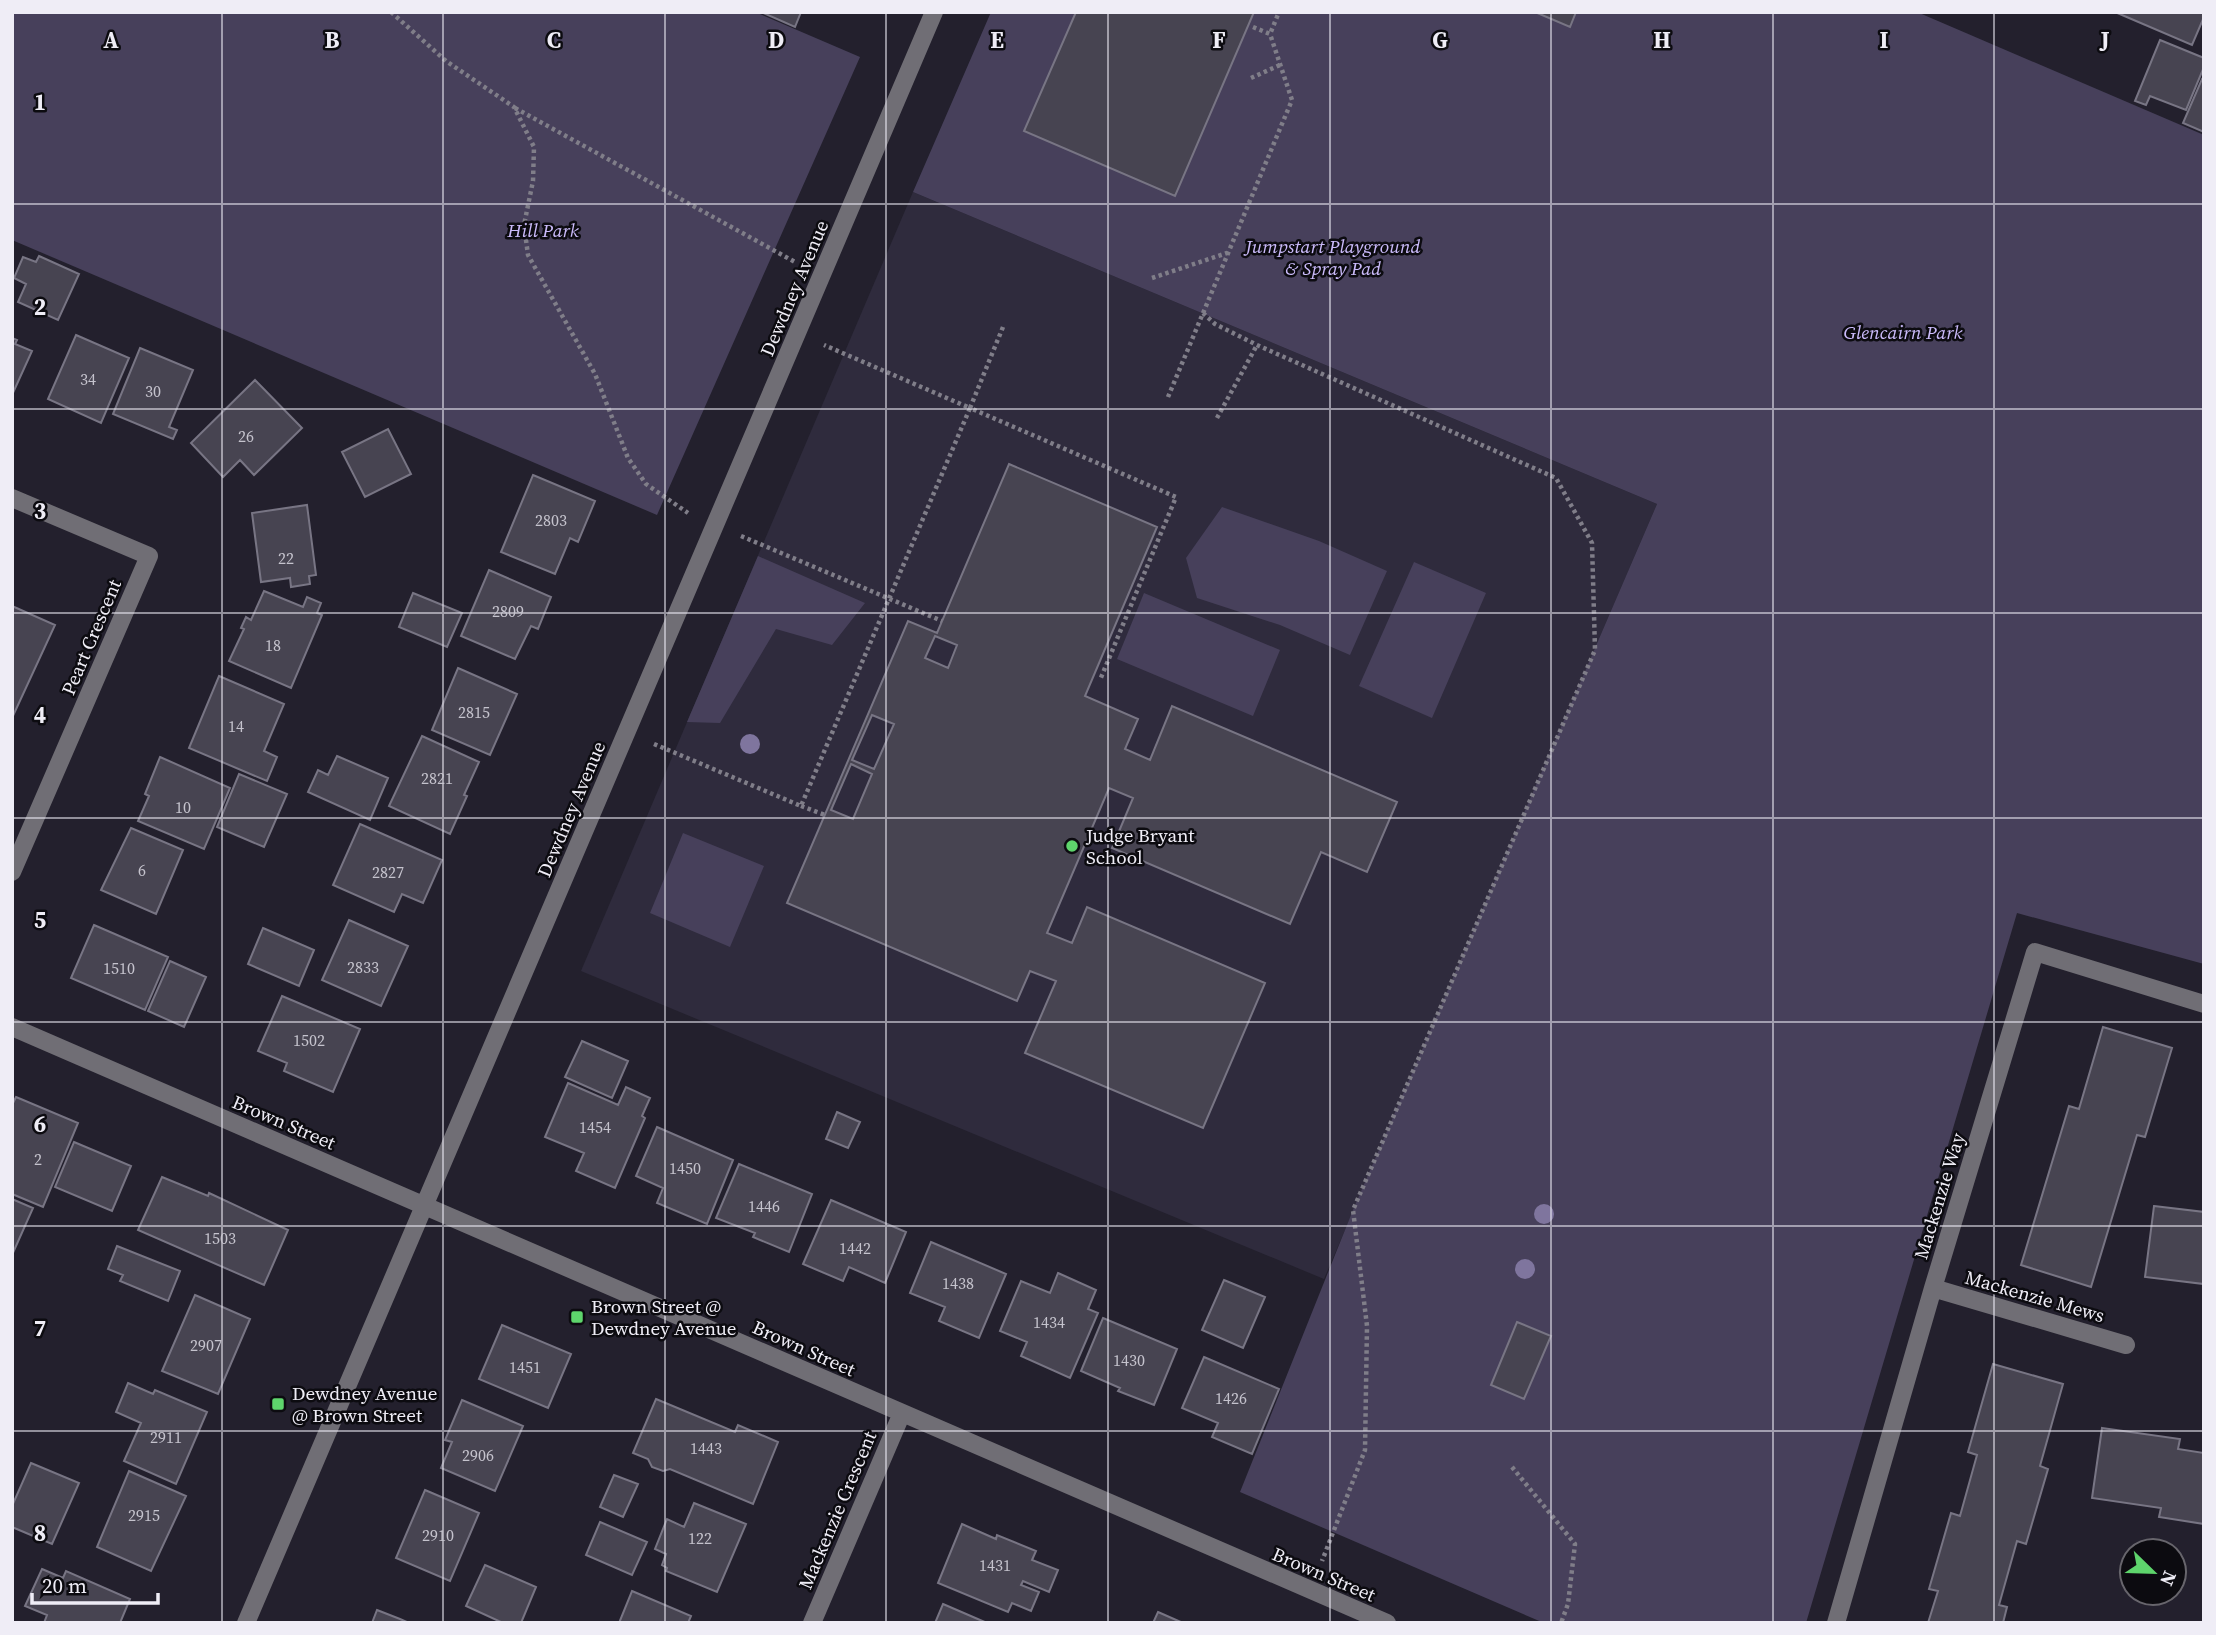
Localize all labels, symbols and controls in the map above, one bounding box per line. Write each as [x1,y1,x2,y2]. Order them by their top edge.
text: A [103,24,119,56]
text: B [325,24,340,56]
text: C [547,24,561,56]
text: D [768,24,784,56]
text: E [990,24,1004,56]
text: F [1212,24,1226,56]
text: G [1432,24,1448,56]
text: H [1653,24,1671,56]
text: I [1880,24,1889,56]
text: J [2098,24,2110,56]
text: 1 [34,86,46,118]
street label: Dewdney Avenue [754,216,834,360]
park label: Hill Park [506,217,579,243]
park label: Jumpstart Playground & Spray Pad [1243,233,1421,281]
text: 2 [34,291,46,323]
park label: Glencairn Park [1844,319,1962,345]
house number: 34 [80,368,96,390]
house number: 30 [145,380,161,402]
house number: 26 [238,425,254,447]
text: 3 [34,495,46,527]
house number: 2803 [535,509,567,531]
house number: 22 [278,547,294,569]
street label: Peart Crescent [55,574,127,699]
house number: 2809 [492,600,524,622]
house number: 18 [265,634,281,656]
text: 4 [34,699,46,731]
house number: 2815 [458,701,490,723]
house number: 14 [228,715,244,737]
street label: Dewdney Avenue [531,737,611,881]
house number: 2821 [421,767,453,789]
house number: 10 [175,796,191,818]
place label: Judge Bryant School [1085,822,1195,870]
marker: Judge Bryant School [1064,838,1080,854]
house number: 6 [138,859,146,881]
house number: 2827 [372,861,404,883]
text: 5 [34,904,46,936]
house number: 2833 [347,956,379,978]
house number: 1510 [103,957,135,979]
house number: 1502 [293,1029,325,1051]
street label: Brown Street [228,1089,340,1156]
text: 6 [34,1108,46,1140]
house number: 1454 [579,1116,611,1138]
street label: Mackenzie Way [1907,1129,1971,1262]
house number: 2 [34,1148,42,1170]
house number: 1450 [669,1157,701,1179]
house number: 1446 [748,1195,780,1217]
house number: 1503 [204,1227,236,1249]
house number: 1442 [839,1237,871,1259]
street label: Mackenzie Mews [1962,1264,2108,1328]
house number: 1438 [942,1272,974,1294]
place label: Brown Street @ Dewdney Avenue [591,1293,736,1341]
marker: Brown Street @ Dewdney Avenue [569,1309,585,1325]
house number: 1434 [1033,1311,1065,1333]
text: 7 [34,1312,46,1344]
street label: Brown Street [749,1314,860,1383]
house number: 2907 [190,1334,222,1356]
house number: 1430 [1113,1349,1145,1371]
house number: 1451 [509,1356,541,1378]
place label: Dewdney Avenue @ Brown Street [292,1380,437,1428]
house number: 1426 [1215,1387,1247,1409]
marker: Dewdney Avenue @ Brown Street [270,1396,286,1412]
house number: 2911 [150,1426,182,1448]
street label: Mackenzie Crescent [792,1426,882,1593]
house number: 1443 [690,1437,722,1459]
house number: 2906 [462,1444,494,1466]
house number: 2915 [128,1504,160,1526]
text: 8 [34,1517,46,1549]
house number: 2910 [422,1524,454,1546]
house number: 122 [688,1527,712,1549]
north arrow [2118,1537,2188,1607]
street label: Brown Street [1268,1541,1380,1608]
house number: 1431 [979,1554,1011,1576]
scale bar [32,1562,158,1606]
text: N [2154,1567,2183,1590]
text: 20 m [42,1571,87,1600]

